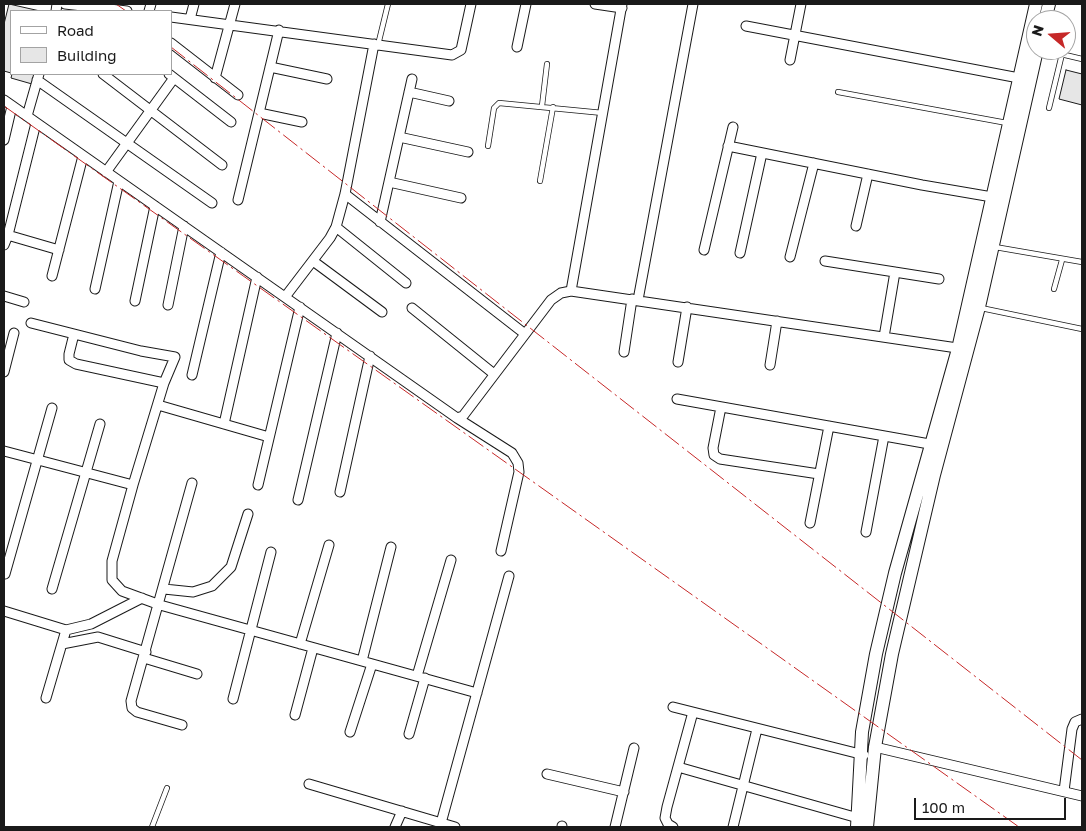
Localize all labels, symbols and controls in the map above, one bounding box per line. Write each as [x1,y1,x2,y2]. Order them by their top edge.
legend [10,10,172,75]
north arrow [1026,10,1076,60]
text: Road [57,21,94,39]
text: N [1027,23,1047,38]
text: Building [57,46,117,64]
scale bar [916,788,1068,820]
text: 100 m [922,798,965,816]

